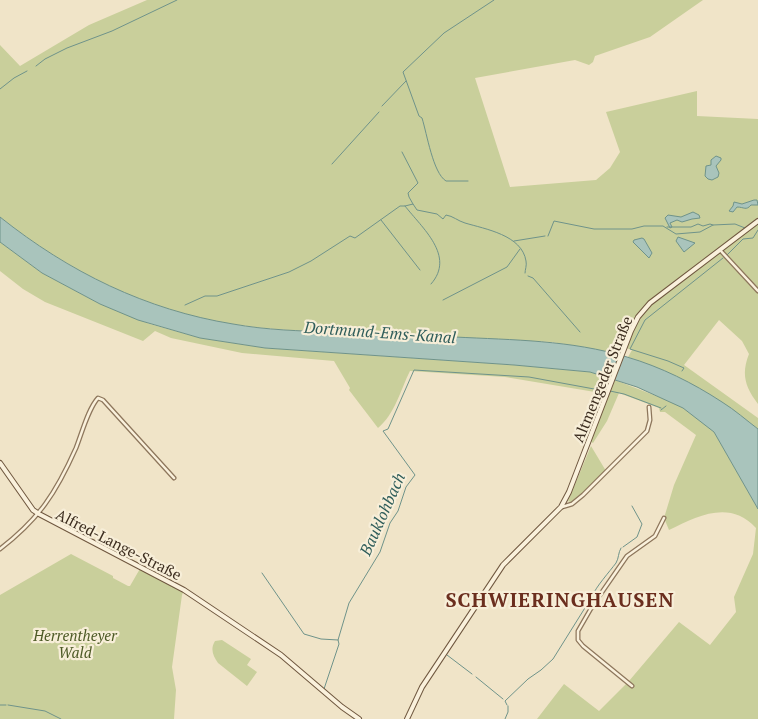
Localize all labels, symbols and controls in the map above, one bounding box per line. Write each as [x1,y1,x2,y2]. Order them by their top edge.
street label: Altmengeder Straße [568,313,636,445]
water label: Dortmund-Ems-Kanal [302,316,457,348]
water label: Bauklohbach [354,469,410,560]
street label: Alfred-Lange-Straße [53,504,185,584]
district label: SCHWIERINGHAUSEN [445,586,675,613]
park label: Herrentheyer Wald [32,625,118,662]

